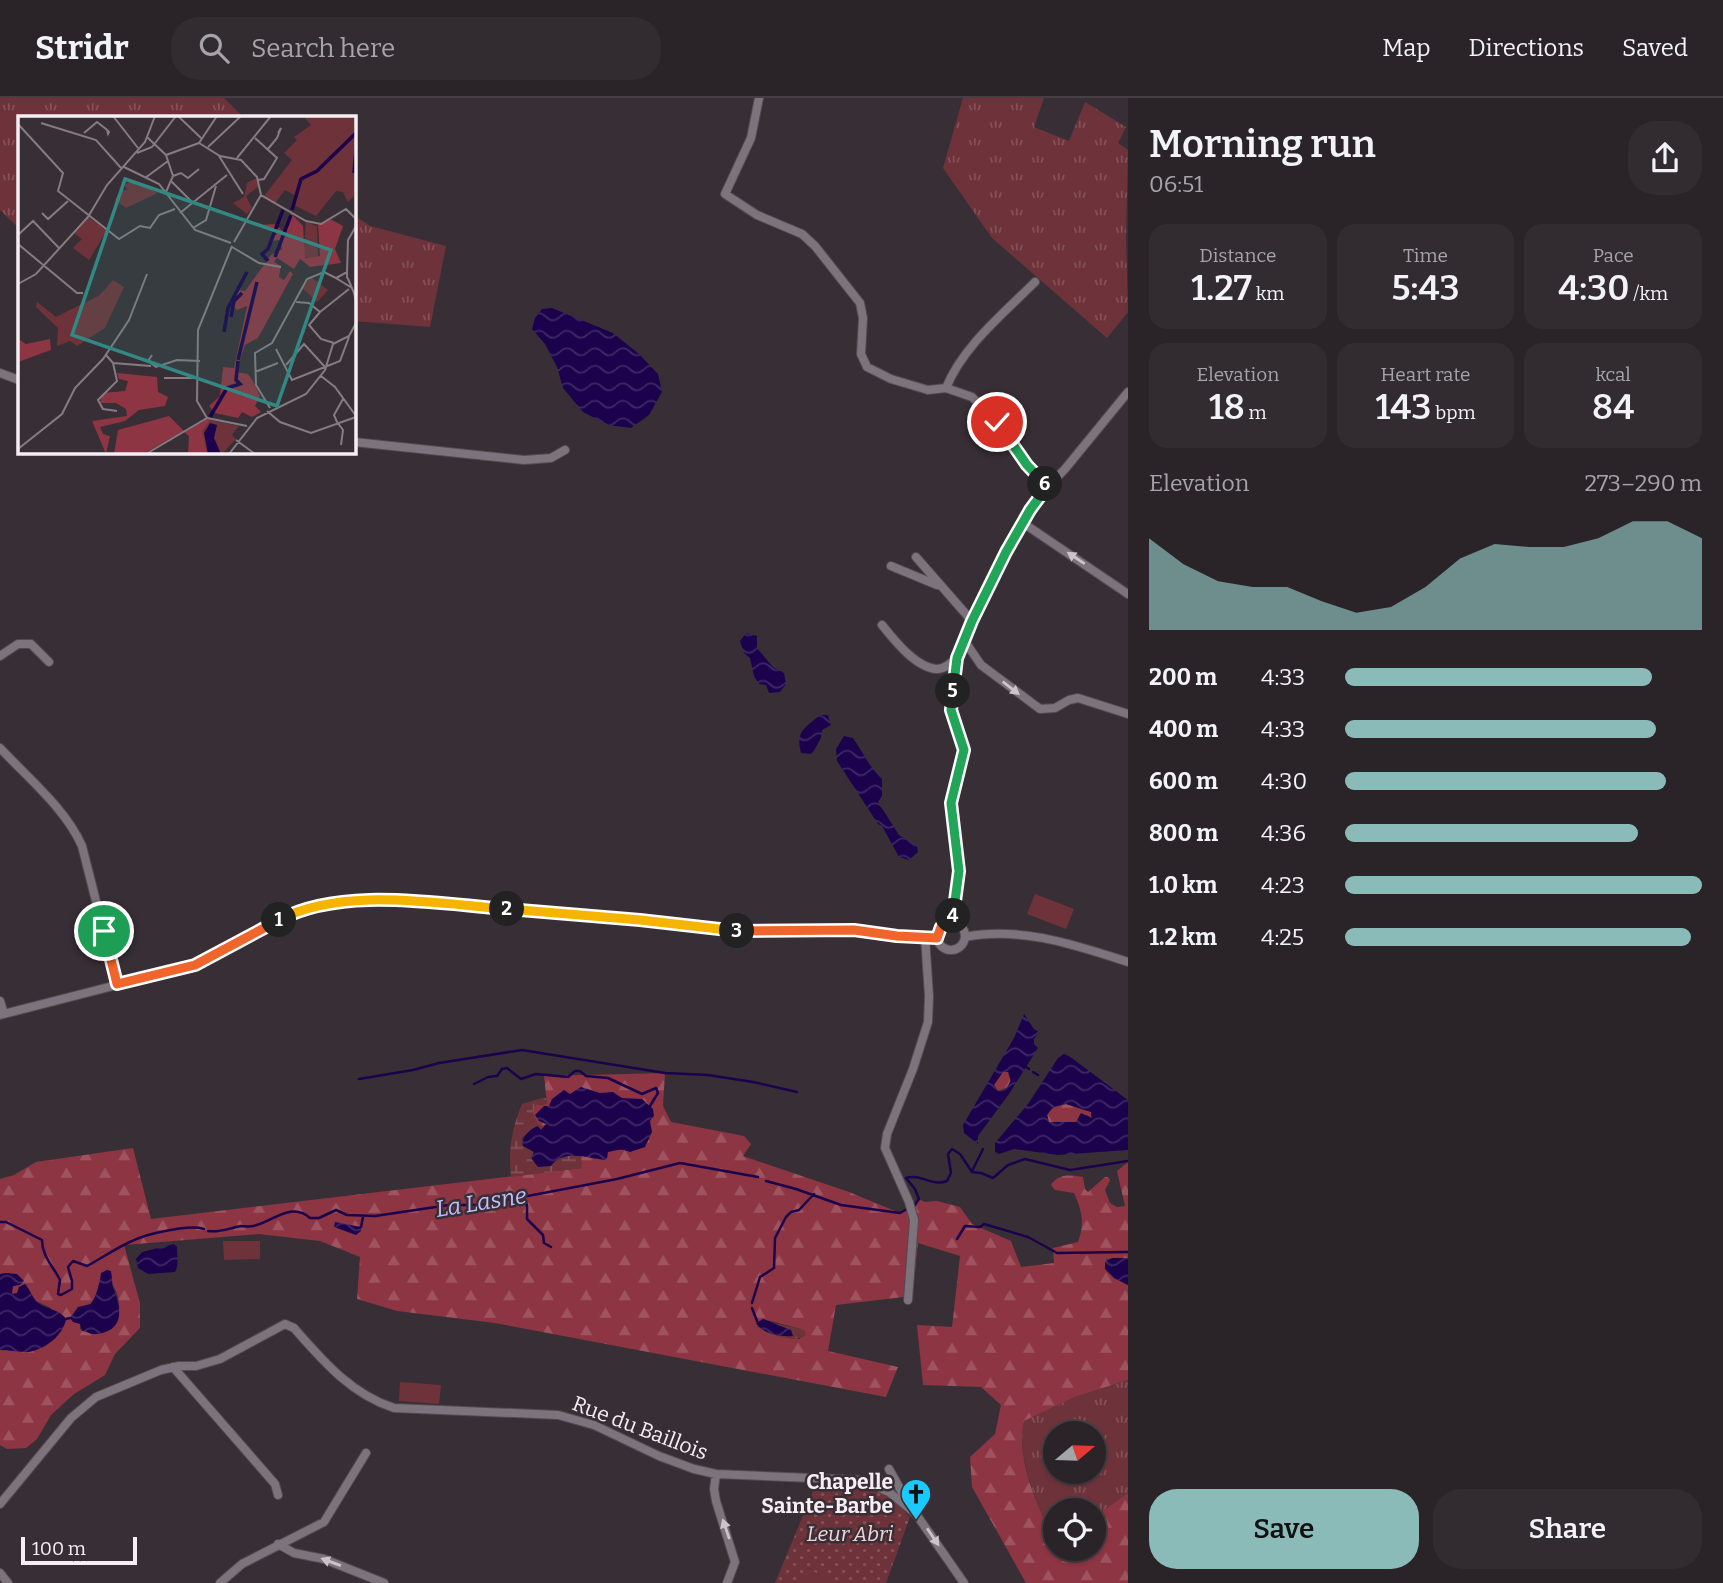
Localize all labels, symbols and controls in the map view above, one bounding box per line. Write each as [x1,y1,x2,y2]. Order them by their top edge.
search box [171,17,661,80]
text: Stridr [35,28,129,68]
icon: search [195,29,233,67]
text: Search here [251,33,395,64]
text: Map [1382,34,1431,62]
text: Directions [1469,34,1584,62]
text: Saved [1622,34,1688,62]
inset map [18,116,355,453]
text: Morning run [1149,121,1376,167]
button: share [1628,121,1702,195]
text: 06:51 [1149,170,1203,198]
text: Distance [1199,244,1276,267]
text: Time [1403,244,1448,267]
text: Pace [1593,244,1634,267]
text: 1.27 [1191,267,1252,309]
text: 5:43 [1391,267,1460,309]
text: 4:30 [1558,267,1630,309]
text: km [1252,282,1284,305]
text: /km [1630,282,1668,305]
text: Elevation [1196,363,1279,386]
text: Heart rate [1381,363,1470,386]
text: kcal [1595,363,1631,386]
text: 18 [1209,386,1245,428]
text: 143 [1375,386,1431,428]
text: 84 [1592,386,1634,428]
pin [967,392,1027,452]
text: m [1245,401,1267,424]
text: bpm [1431,401,1476,424]
icon: check [978,403,1016,441]
pin: 6 [1028,466,1062,502]
text: Elevation [1149,469,1249,497]
text: 273–290 m [1584,469,1702,497]
text: 6 [1039,472,1050,495]
one-way arrow [1066,552,1086,565]
text: 200 m [1149,663,1217,691]
text: 4:33 [1261,663,1305,691]
pin: 5 [936,674,970,708]
text: 5 [947,679,958,702]
one-way arrow [1002,681,1020,696]
text: 400 m [1149,715,1218,743]
text: 4:33 [1261,715,1305,743]
text: 600 m [1149,767,1218,795]
text: 4:30 [1261,767,1307,795]
text: 800 m [1149,819,1218,847]
text: 4:36 [1261,819,1306,847]
text: 1.0 km [1149,871,1218,899]
text: 4:23 [1261,871,1305,899]
pin: 2 [490,892,524,926]
text: 2 [501,897,512,920]
pin: 4 [936,898,970,934]
pin [74,901,134,961]
pin: 1 [262,902,296,938]
text: 4 [947,904,958,927]
text: 1 [274,908,283,931]
icon: arrive [85,912,123,950]
pin: 3 [720,914,754,948]
text: 3 [731,919,742,942]
text: 1.2 km [1149,923,1217,951]
text: 4:25 [1261,923,1304,951]
water label: La Lasne [434,1181,529,1223]
street label: Rue du Baillois [569,1390,711,1466]
north arrow [1043,1421,1106,1484]
map controls [1043,1421,1106,1561]
place label: Chapelle Sainte-Barbe [761,1469,893,1519]
church icon: Chapelle Sainte-Barbe [899,1477,933,1521]
button: Save [1149,1489,1419,1569]
button: Share [1433,1489,1702,1569]
button: locate [1043,1498,1106,1561]
one-way arrow [720,1518,731,1539]
park label: Leur Abri [807,1521,894,1547]
one-way arrow [926,1528,940,1546]
scale bar [21,1534,136,1566]
text: 100 m [32,1537,86,1560]
one-way arrow [321,1556,342,1567]

